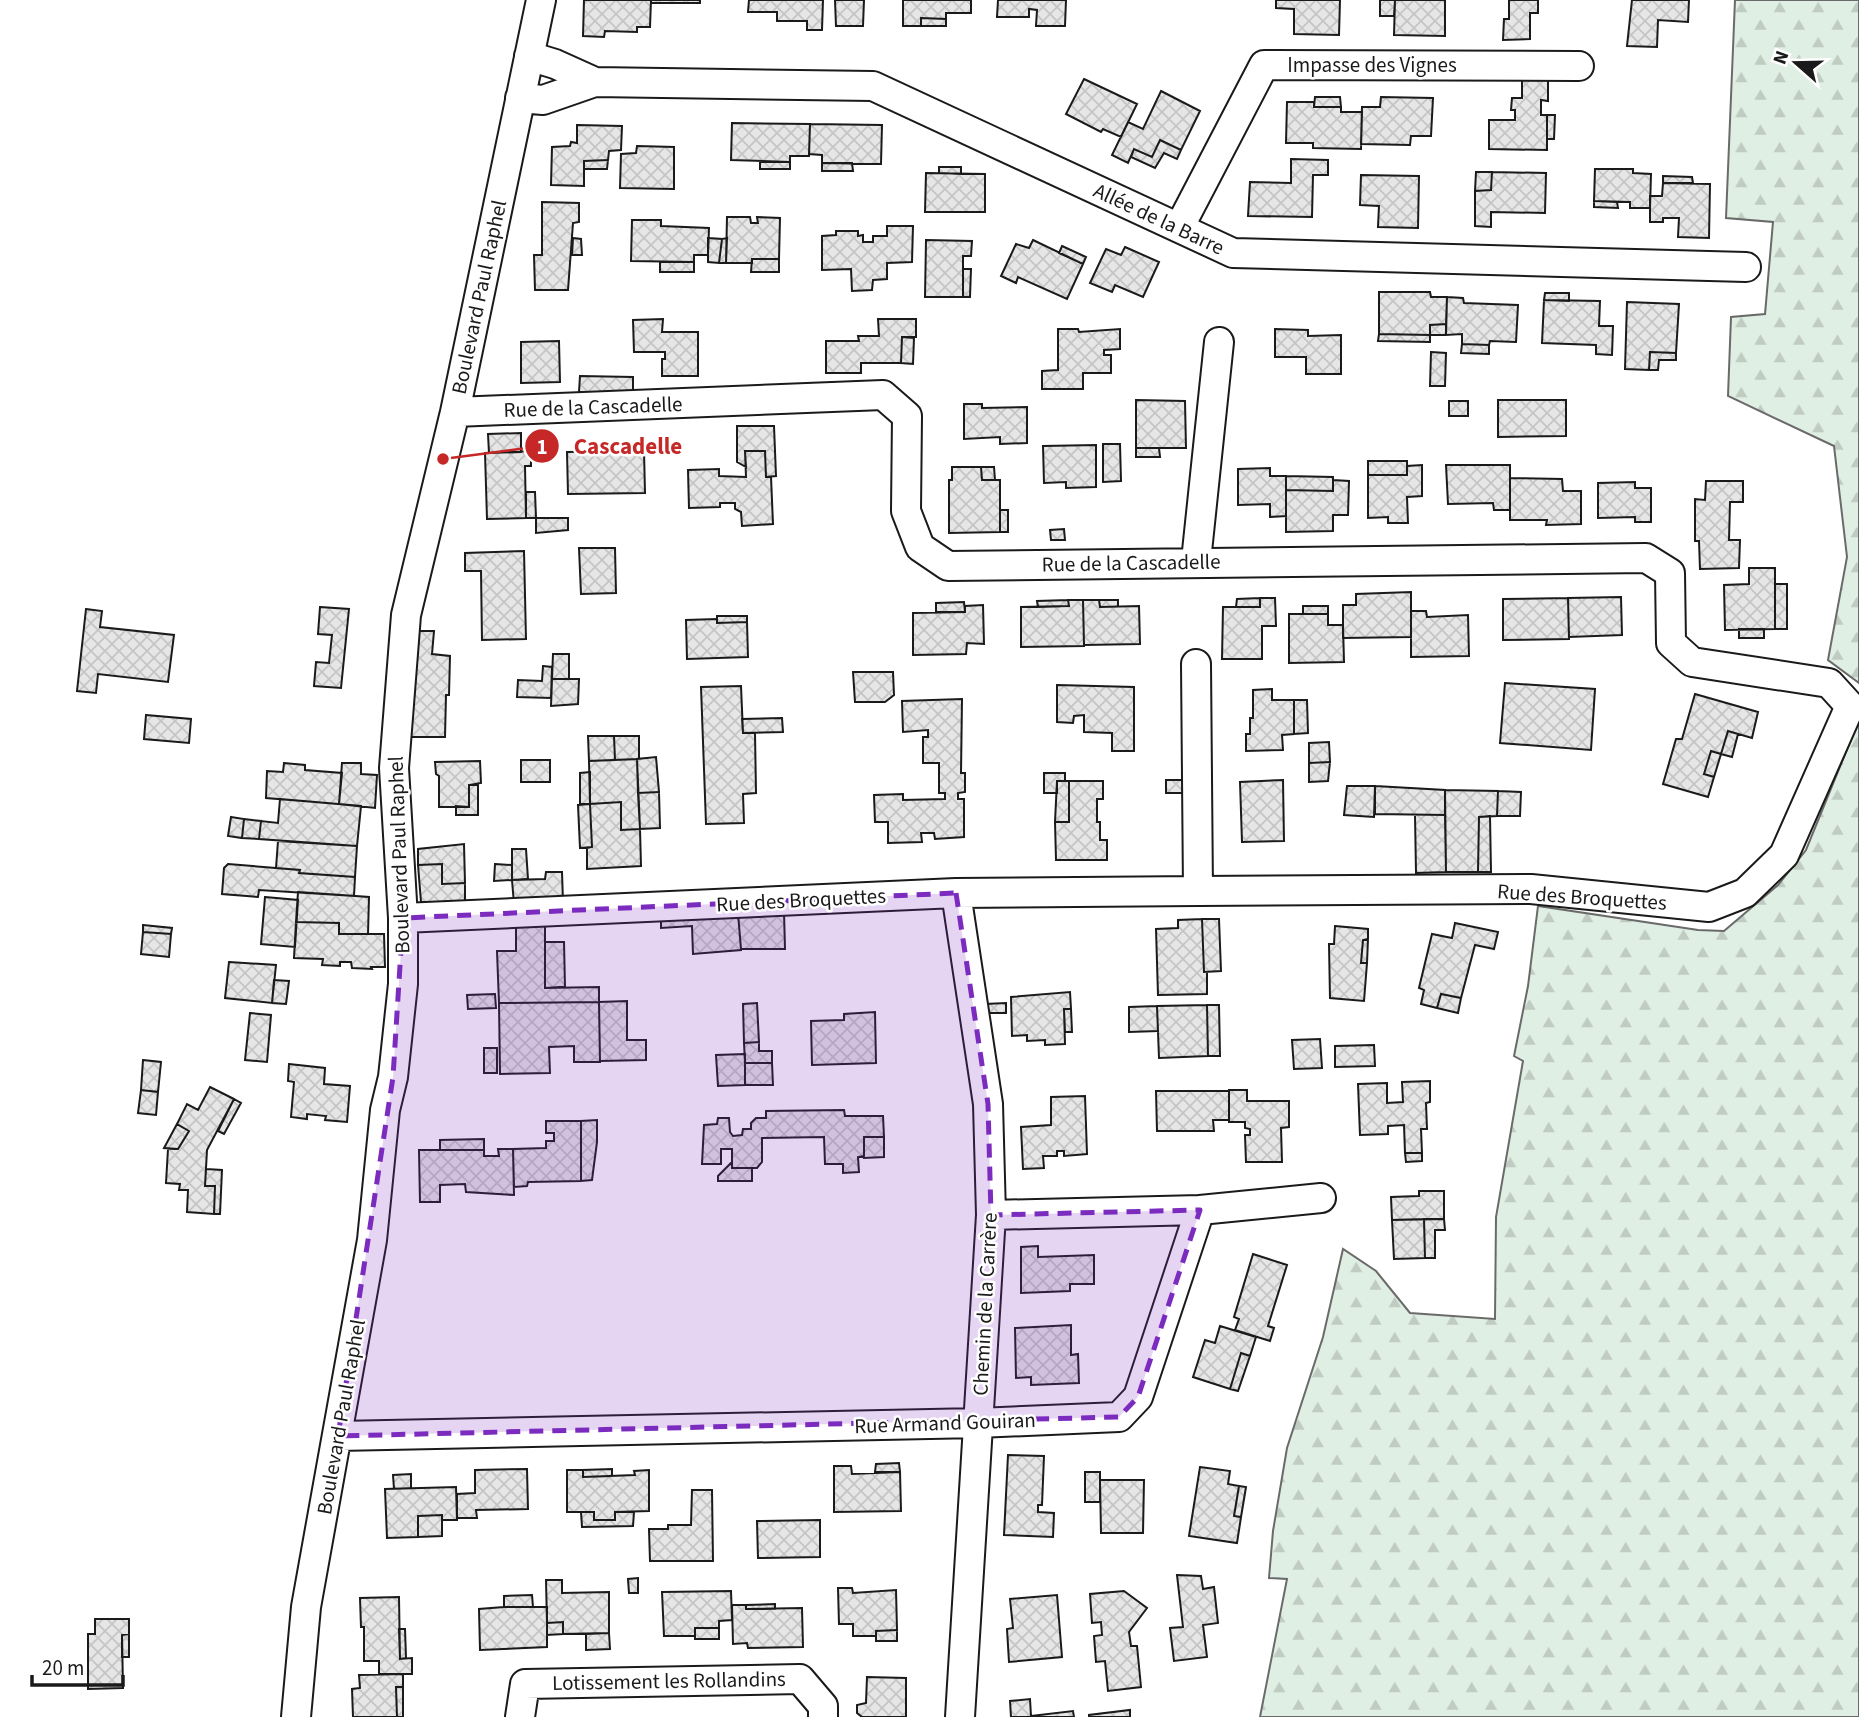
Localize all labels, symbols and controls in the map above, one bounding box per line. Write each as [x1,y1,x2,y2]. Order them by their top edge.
north arrow [1761,28,1831,98]
text: N [1767,47,1796,68]
street label: Impasse des Vignes [1287,50,1457,80]
street label: Allée de la Barre [1089,176,1229,262]
street label: Boulevard Paul Raphel [444,197,514,397]
street label: Rue de la Cascadelle [503,389,683,425]
callout: Cascadelle [524,424,696,468]
text: Cascadelle [574,430,682,463]
text: 1 [536,432,548,462]
street label: Rue de la Cascadelle [1041,546,1221,580]
street label: Boulevard Paul Raphel [381,756,417,954]
street label: Rue des Broquettes [1496,876,1668,918]
street label: Rue des Broquettes [715,881,887,919]
street label: Chemin de la Carrère [965,1212,1005,1396]
street label: Boulevard Paul Raphel [309,1317,373,1517]
street label: Rue Armand Gouiran [854,1405,1036,1441]
scale bar [32,1644,122,1688]
text: 20 m [42,1653,84,1683]
street label: Lotissement les Rollandins [552,1664,786,1698]

